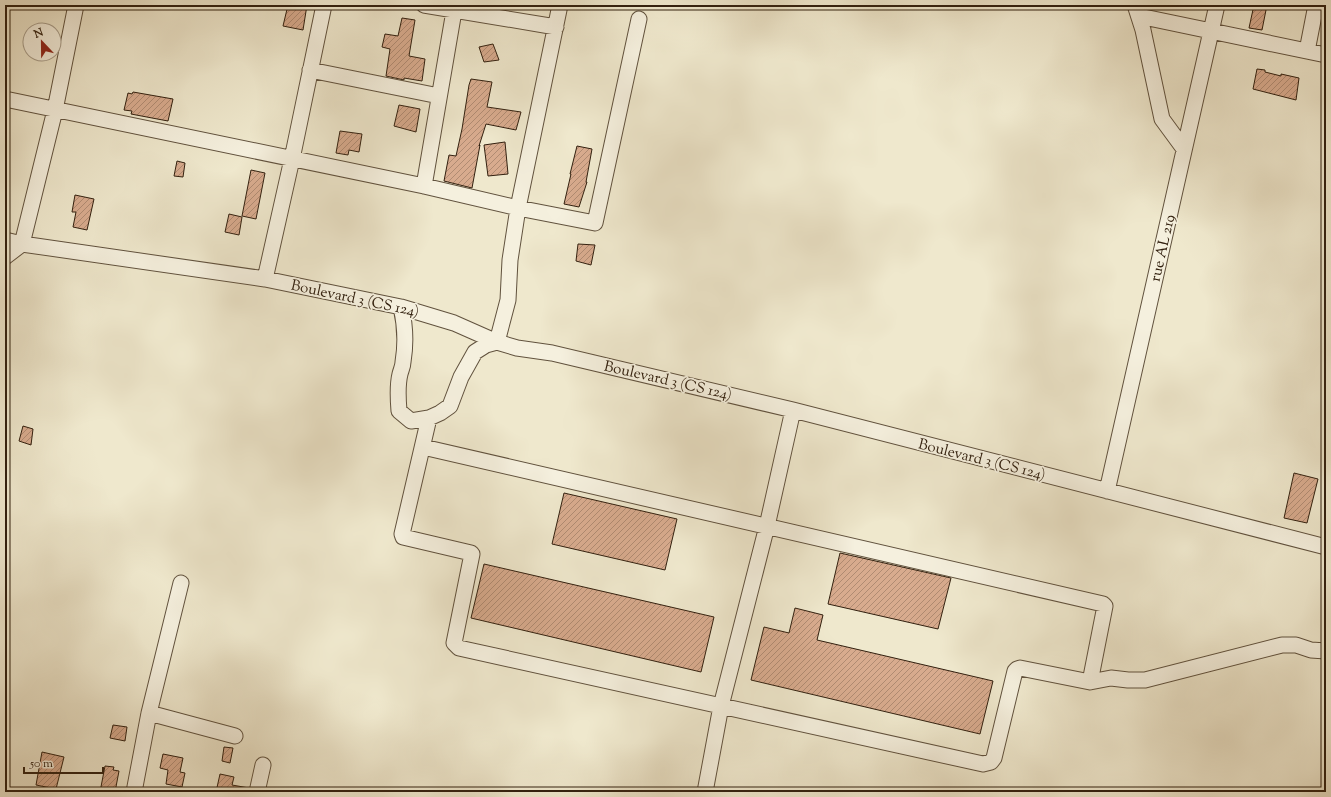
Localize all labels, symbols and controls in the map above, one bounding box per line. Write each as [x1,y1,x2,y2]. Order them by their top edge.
north arrow [22,22,62,62]
text: N [31,25,46,43]
street label: rue AL 219 [1146,213,1181,284]
street label: Boulevard 3 (CS 124) [289,276,421,323]
street label: Boulevard 3 (CS 124) [602,357,734,406]
street label: Boulevard 3 (CS 124) [916,434,1047,486]
scale bar [24,749,103,775]
text: 50 m [29,755,53,773]

